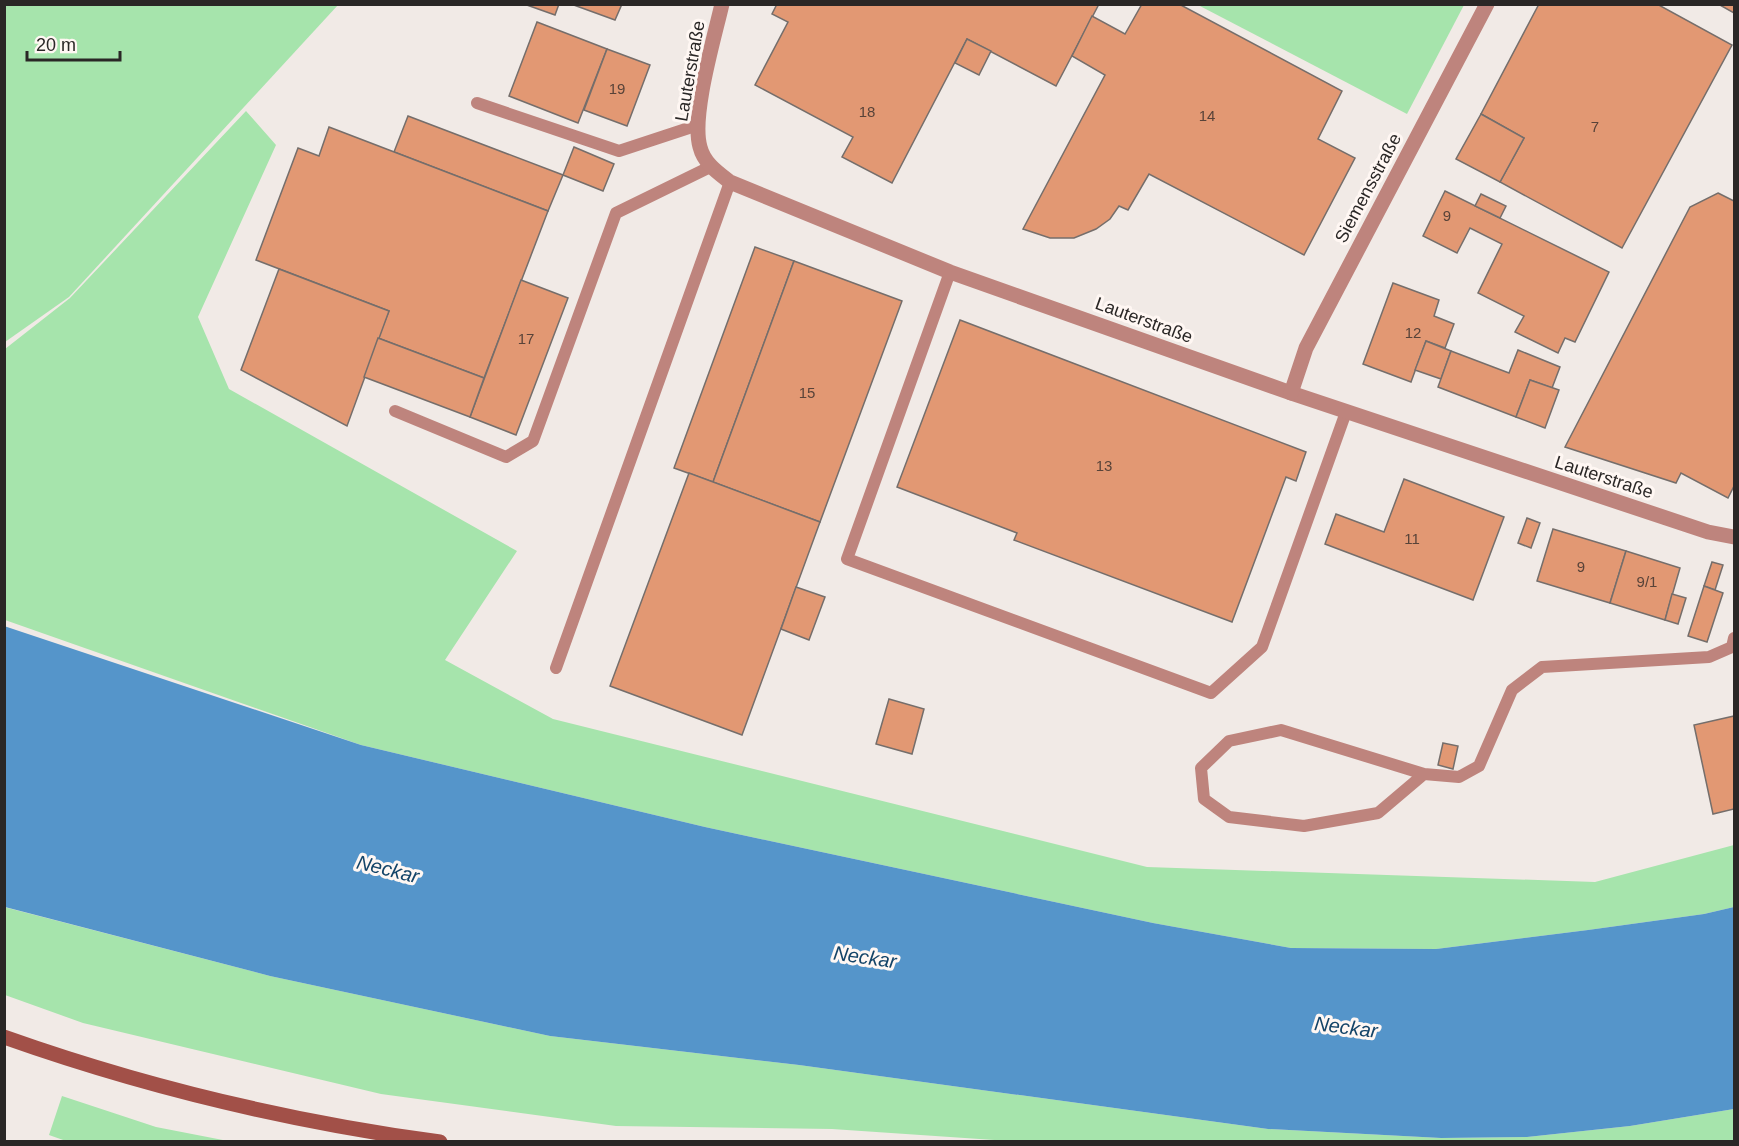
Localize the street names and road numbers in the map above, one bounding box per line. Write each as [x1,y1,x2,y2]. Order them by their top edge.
street label: Lauterstraße [671,19,709,123]
street label: Siemensstraße [1331,130,1405,246]
street label: Lauterstraße [1093,293,1195,347]
street label: Lauterstraße [1552,452,1656,502]

